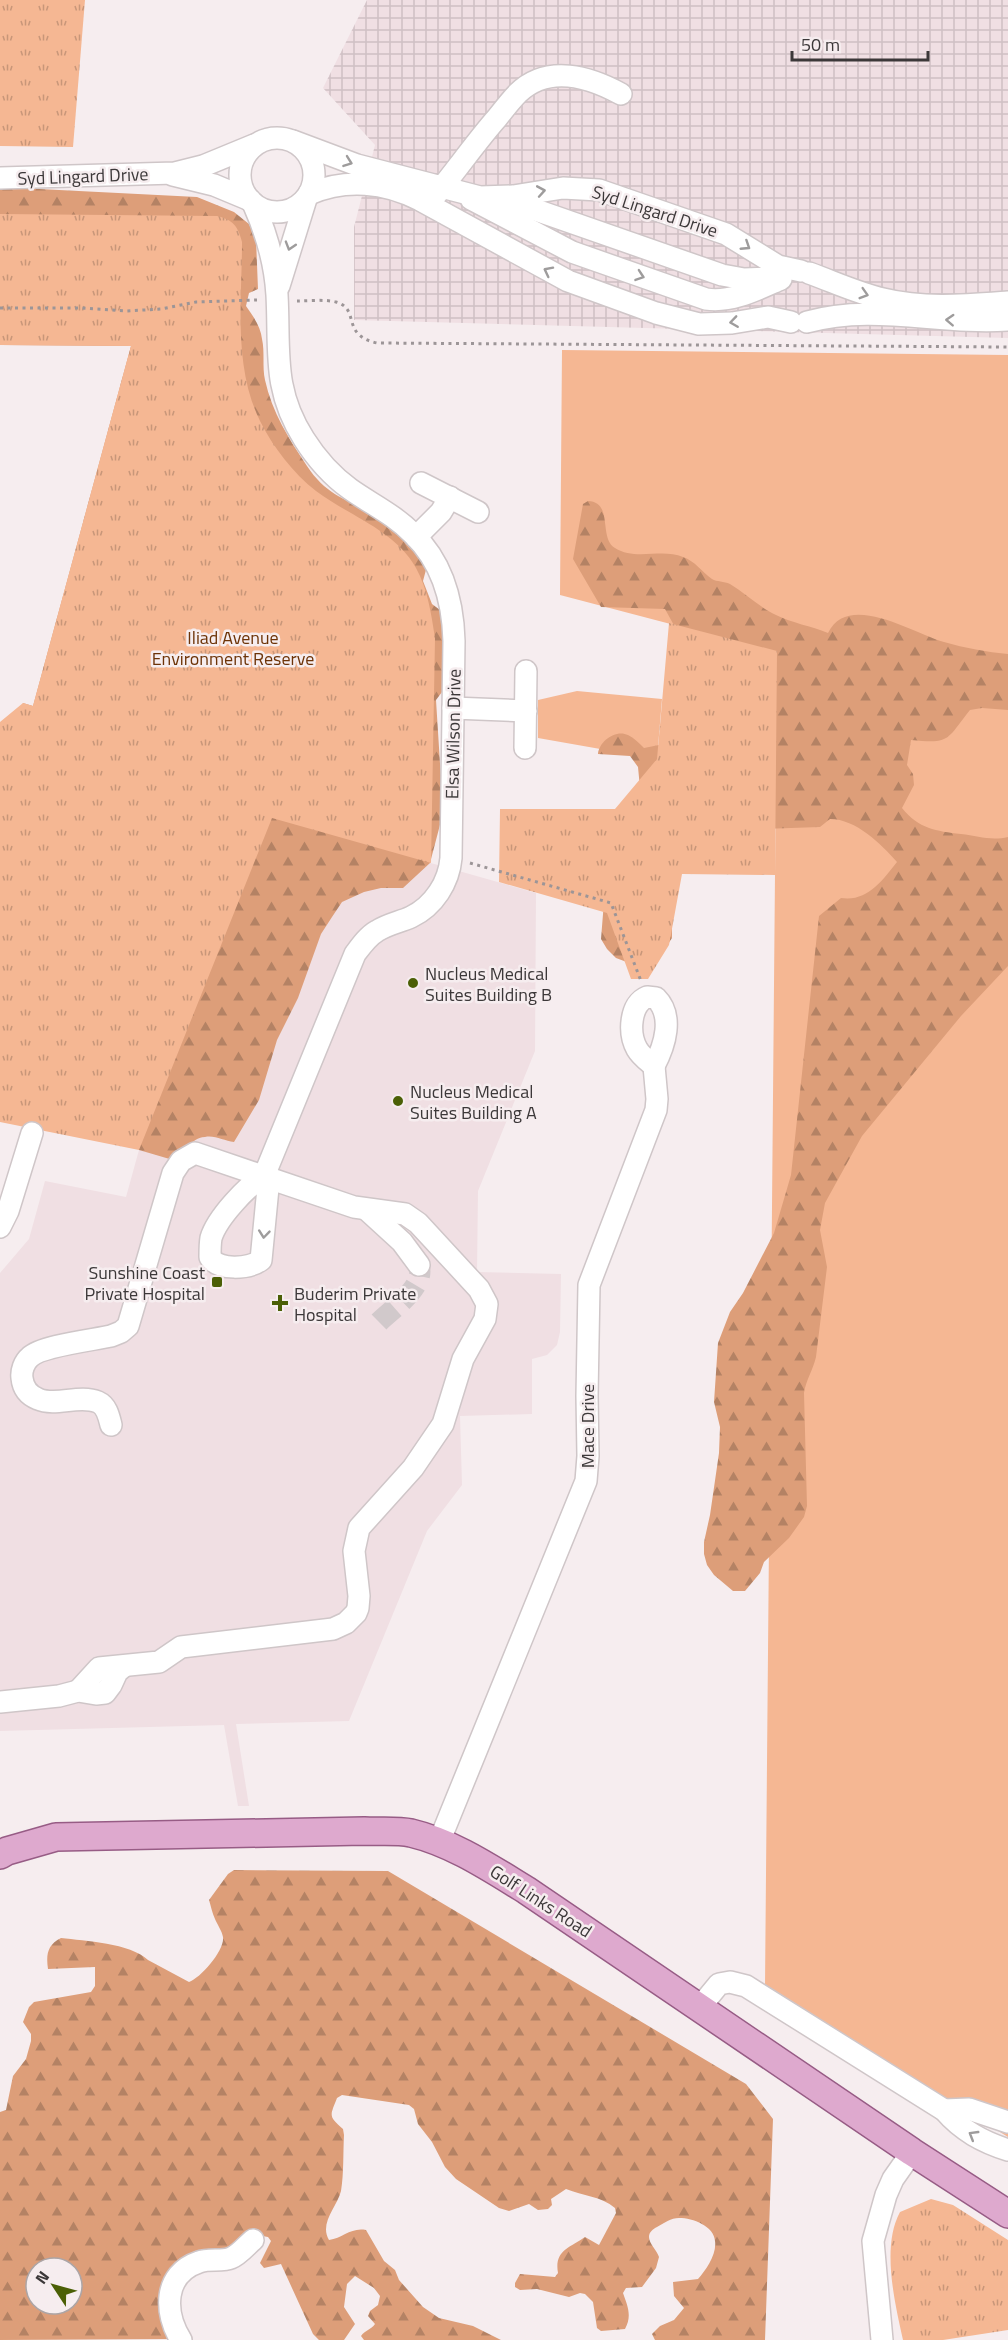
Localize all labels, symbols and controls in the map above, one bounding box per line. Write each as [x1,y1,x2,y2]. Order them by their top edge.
scale bar [792,24,928,62]
text: 50 m [801,31,840,58]
one-way arrow [342,154,352,167]
street label: Syd Lingard Drive [17,160,149,192]
street label: Syd Lingard Drive [589,178,721,244]
one-way arrow [536,185,546,198]
one-way arrow [740,239,751,250]
one-way arrow [285,240,297,251]
one-way arrow [544,266,555,278]
one-way arrow [634,269,645,282]
one-way arrow [858,287,869,299]
one-way arrow [945,314,954,327]
one-way arrow [729,316,738,328]
park label: Iliad Avenue Environment Reserve [152,624,314,672]
street label: Elsa Wilson Drive [438,669,468,799]
place label: Nucleus Medical Suites Building B [425,960,552,1008]
marker: Nucleus Medical Suites Building B [406,976,420,990]
place label: Nucleus Medical Suites Building A [410,1078,537,1126]
marker: Nucleus Medical Suites Building A [391,1094,405,1108]
one-way arrow [258,1229,271,1238]
place label: Sunshine Coast Private Hospital [84,1259,206,1307]
marker: Sunshine Coast Private Hospital [210,1275,224,1289]
place label: Buderim Private Hospital [294,1280,416,1328]
marker: Buderim Private Hospital [271,1294,289,1312]
street label: Mace Drive [574,1384,601,1468]
street label: Golf Links Road [485,1858,597,1944]
one-way arrow [969,2131,979,2142]
north arrow [24,2256,84,2316]
text: N [29,2266,55,2289]

